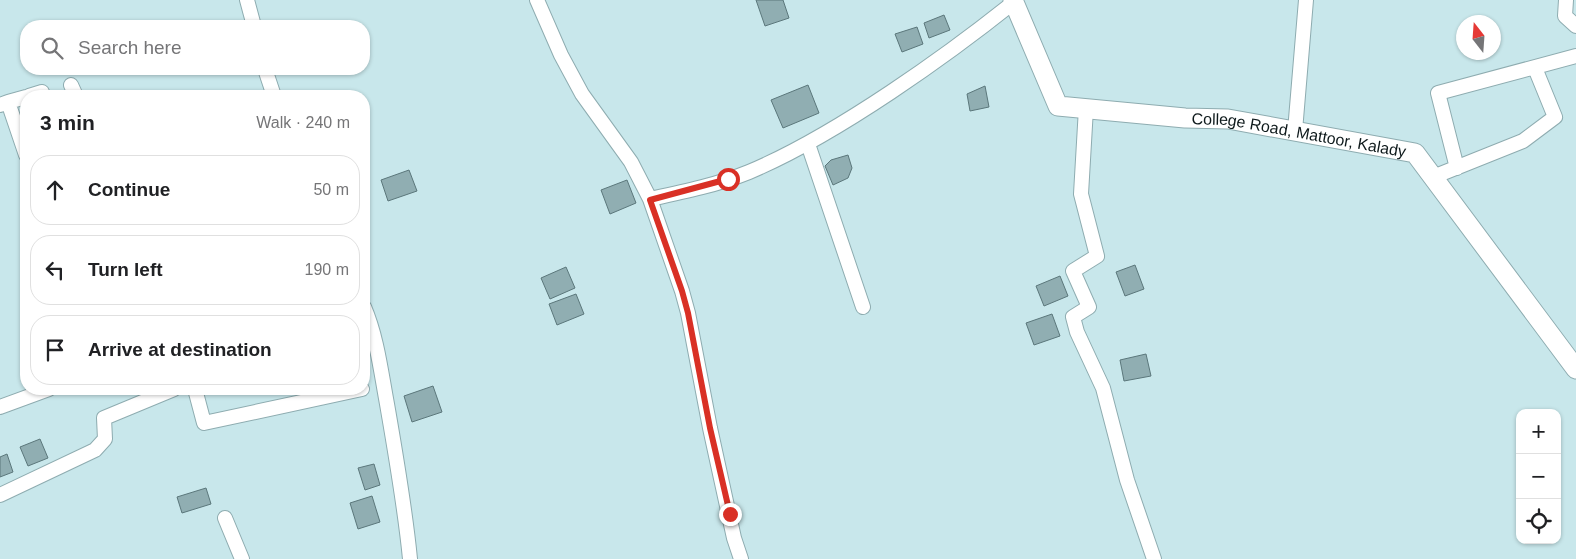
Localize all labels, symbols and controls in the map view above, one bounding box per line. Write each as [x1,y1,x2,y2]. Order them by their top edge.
north arrow [1456,15,1501,60]
search box [20,20,370,75]
icon: search [38,34,66,62]
text: Search here [78,37,182,58]
street label: College Road, Mattoor, Kalady [1191,110,1407,160]
text: 3 min [40,111,95,134]
text: Walk · 240 m [256,114,350,131]
route start [717,168,740,191]
icon: ahead [41,176,69,204]
text: Continue [88,179,170,200]
text: 50 m [313,181,349,198]
icon: left [41,256,69,284]
text: Turn left [88,259,163,280]
text: 190 m [305,261,349,278]
icon: arrive [41,336,69,364]
text: Arrive at destination [88,339,272,360]
map controls [1516,409,1561,544]
button: + [1516,409,1561,454]
button: − [1516,454,1561,499]
button: locate [1516,499,1561,544]
route end [719,503,742,526]

